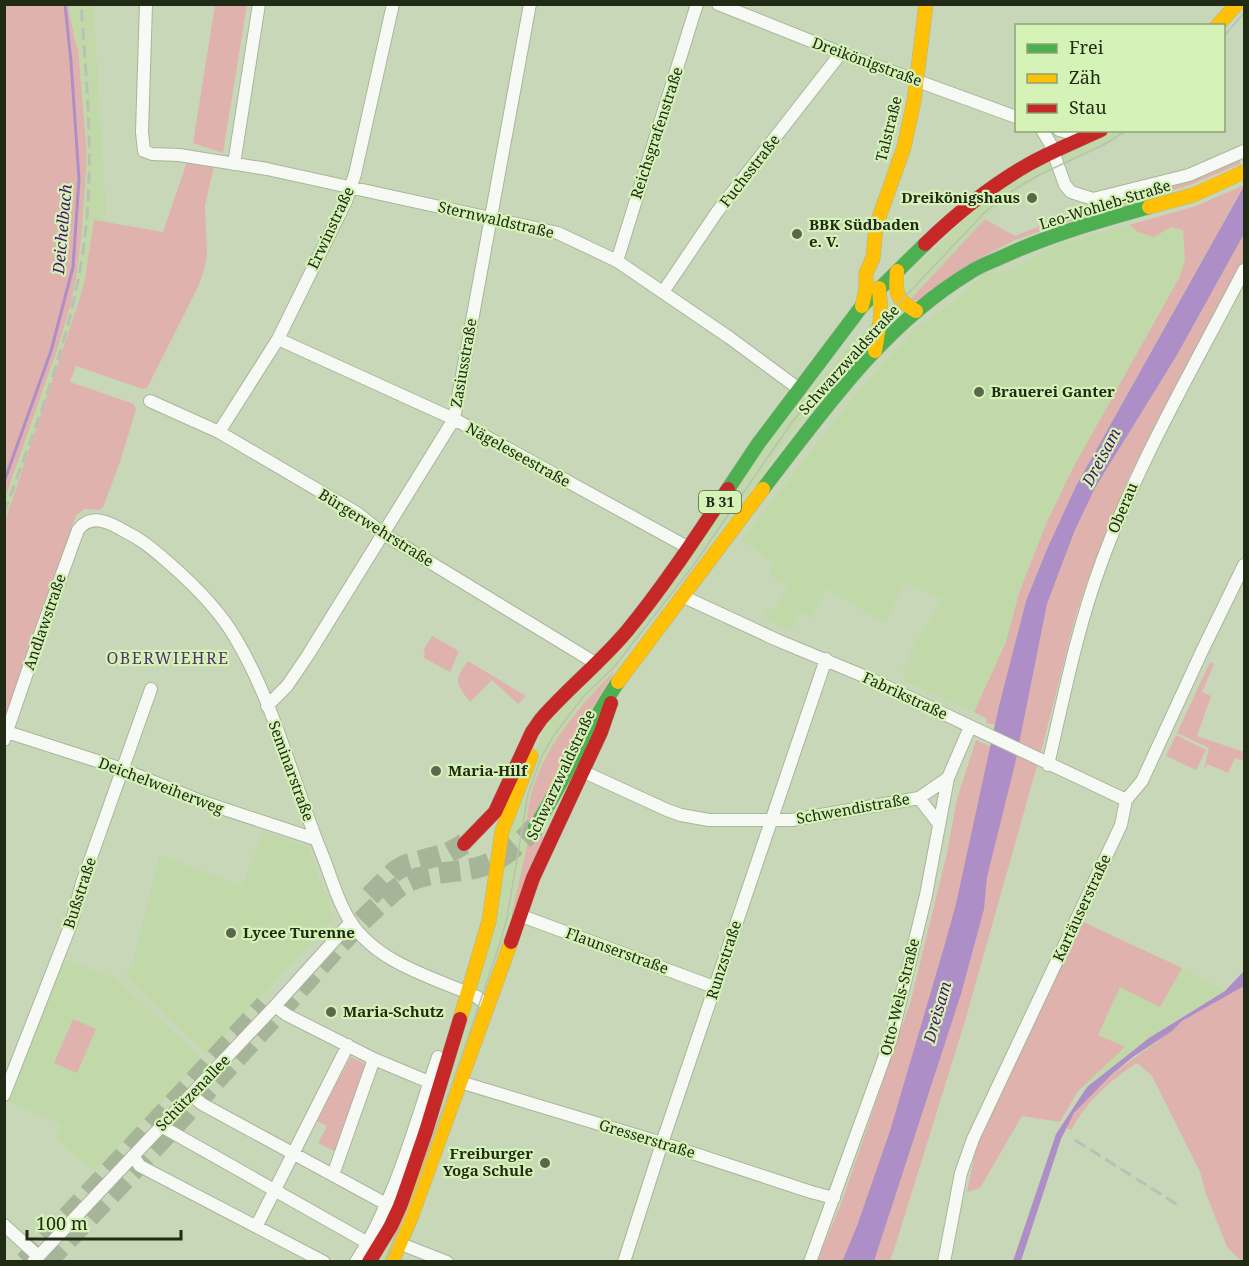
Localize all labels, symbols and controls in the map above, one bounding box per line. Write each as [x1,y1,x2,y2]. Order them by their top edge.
legend [1015,24,1225,132]
street label: Dreikönigstraße [810,32,925,90]
text: Frei [1069,35,1104,59]
street label: Reichsgrafenstraße [625,64,687,201]
text: Zäh [1069,65,1101,89]
street label: Talstraße [870,94,906,164]
text: Stau [1069,95,1107,119]
street label: Fuchsstraße [715,130,784,211]
street label: Leo-Wohleb-Straße [1036,175,1173,234]
water label: Deichelbach [47,183,77,276]
street label: Erwinstraße [302,183,358,272]
place label: Dreikönigshaus [901,187,1020,207]
marker: Dreikönigshaus [1025,191,1039,205]
street label: Sternwaldstraße [436,196,556,242]
place label: BBK Südbaden e. V. [809,214,920,251]
marker: BBK Südbaden e. V. [790,227,804,241]
street label: Schwarzwaldstraße [794,300,903,419]
street label: Zasiusstraße [445,317,481,409]
place label: Brauerei Ganter [991,381,1115,401]
marker: Brauerei Ganter [972,385,986,399]
street label: Nägeleseestraße [463,417,574,491]
water label: Dreisam [1076,424,1126,491]
street label: Oberau [1102,479,1142,536]
street label: Bürgerwehrstraße [315,484,438,571]
road number: B 31 [699,491,741,513]
street label: Andlawstraße [18,571,70,672]
district label: OBERWIEHRE [106,647,230,669]
street label: Fabrikstraße [860,667,951,723]
street label: Schwarzwaldstraße [521,706,599,843]
street label: Seminarstraße [265,718,319,824]
street label: Deichelweiherweg [96,752,227,818]
place label: Maria-Hilf [448,760,529,780]
marker: Maria-Hilf [429,764,443,778]
street label: Schwendistraße [795,788,911,828]
street label: Kartäuserstraße [1047,851,1115,964]
street label: Bußstraße [58,854,100,931]
street label: Runzstraße [701,918,745,1002]
place label: Lycee Turenne [243,922,355,942]
street label: Flaunserstraße [563,922,672,978]
marker: Lycee Turenne [224,926,238,940]
street label: Otto-Wels-Straße [875,936,923,1058]
water label: Dreisam [918,978,956,1046]
place label: Maria-Schutz [343,1001,444,1021]
marker: Maria-Schutz [324,1005,338,1019]
street label: Schützenallee [151,1050,234,1135]
street label: Gresserstraße [597,1114,698,1162]
place label: Freiburger Yoga Schule [443,1143,533,1180]
marker: Freiburger Yoga Schule [538,1156,552,1170]
scale bar [27,1203,182,1241]
text: 100 m [36,1211,88,1235]

